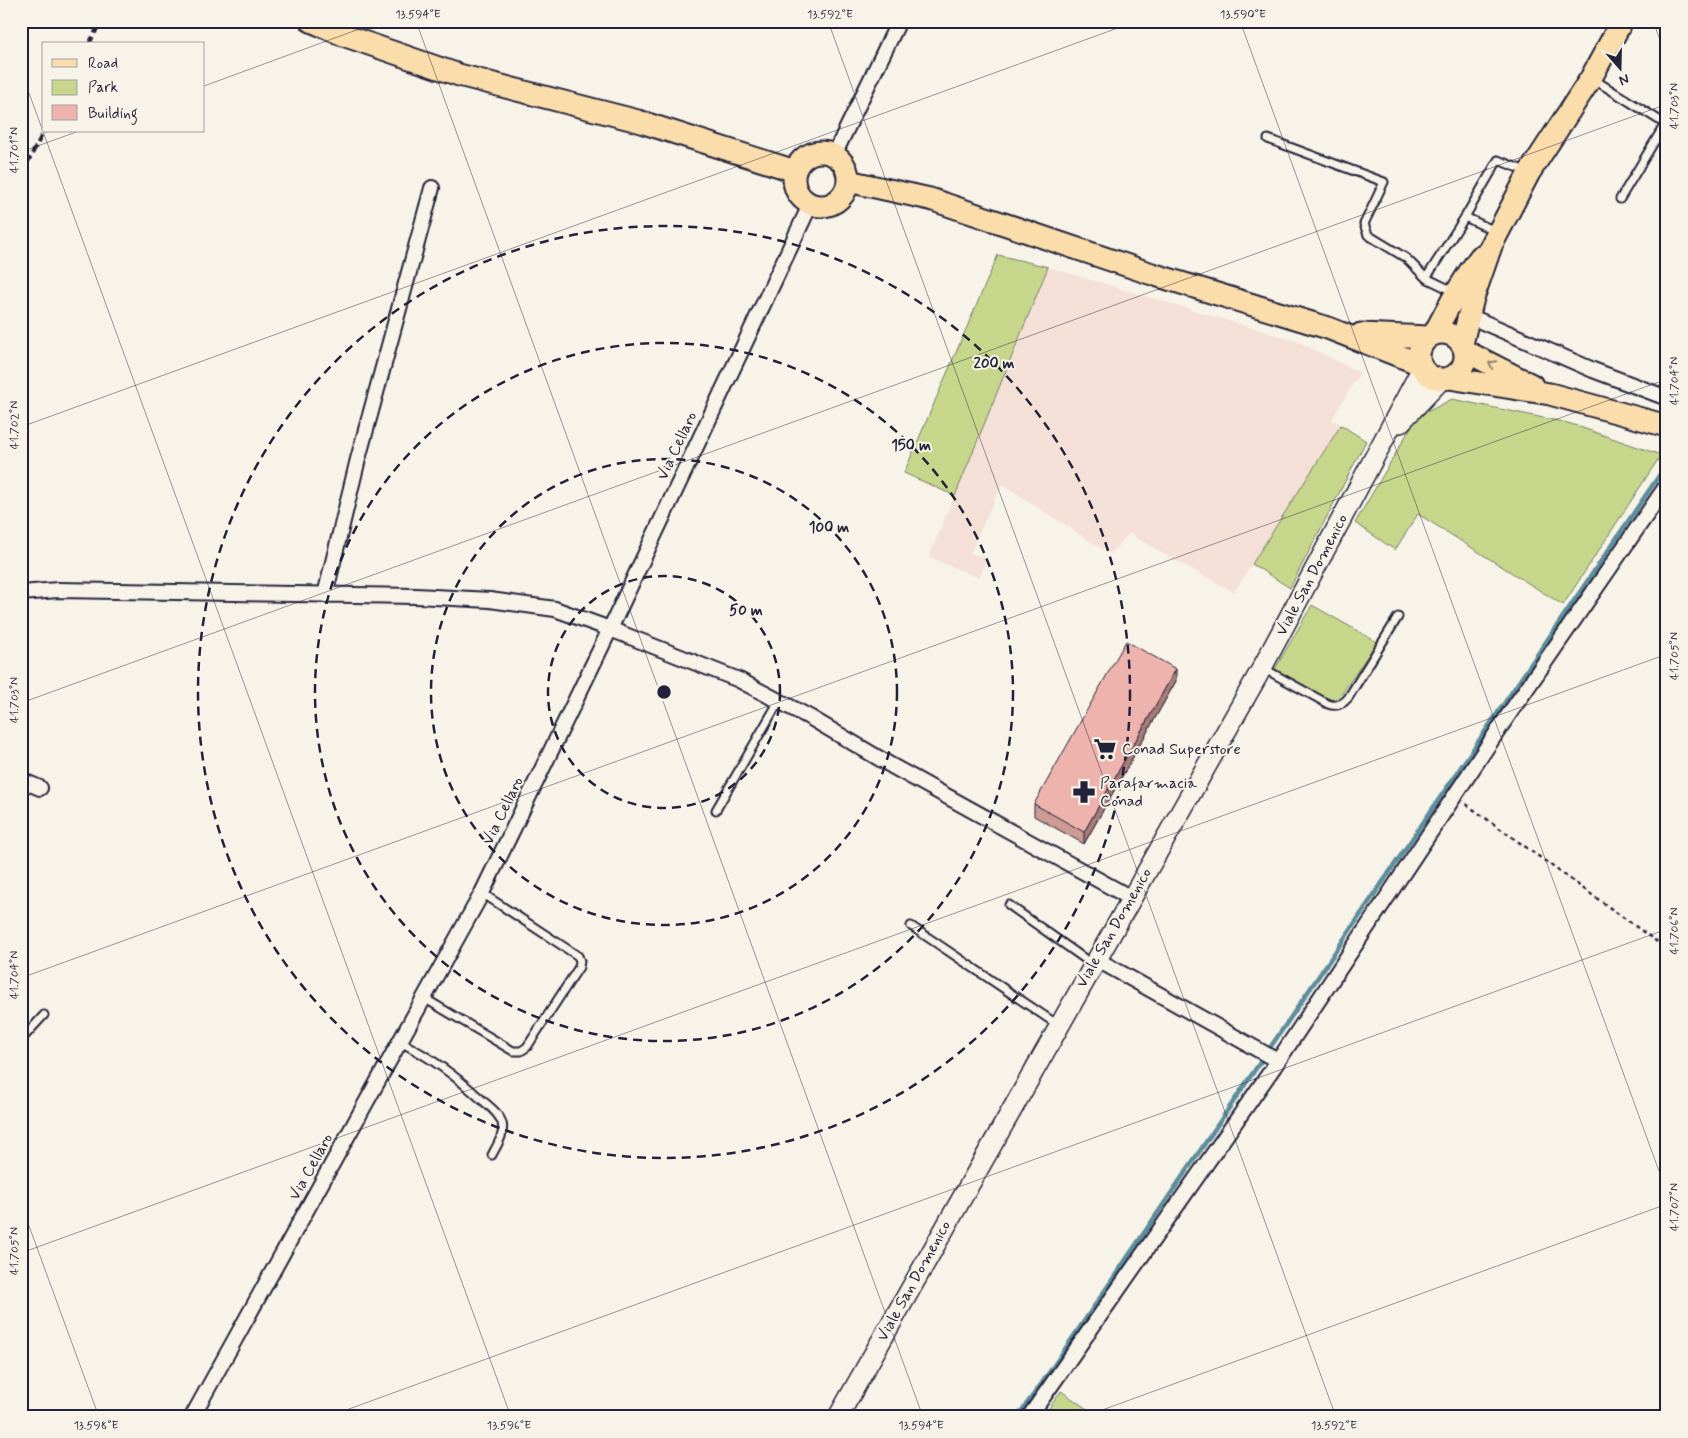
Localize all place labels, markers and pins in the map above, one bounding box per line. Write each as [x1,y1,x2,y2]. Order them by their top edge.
centre of rings [655,683,673,701]
supermarket icon: Conad Superstore [1092,736,1118,762]
place label: Conad Superstore [1122,739,1241,760]
place label: Parafarmacia Conad [1100,773,1197,812]
pharmacy icon: Parafarmacia Conad [1071,779,1097,805]

